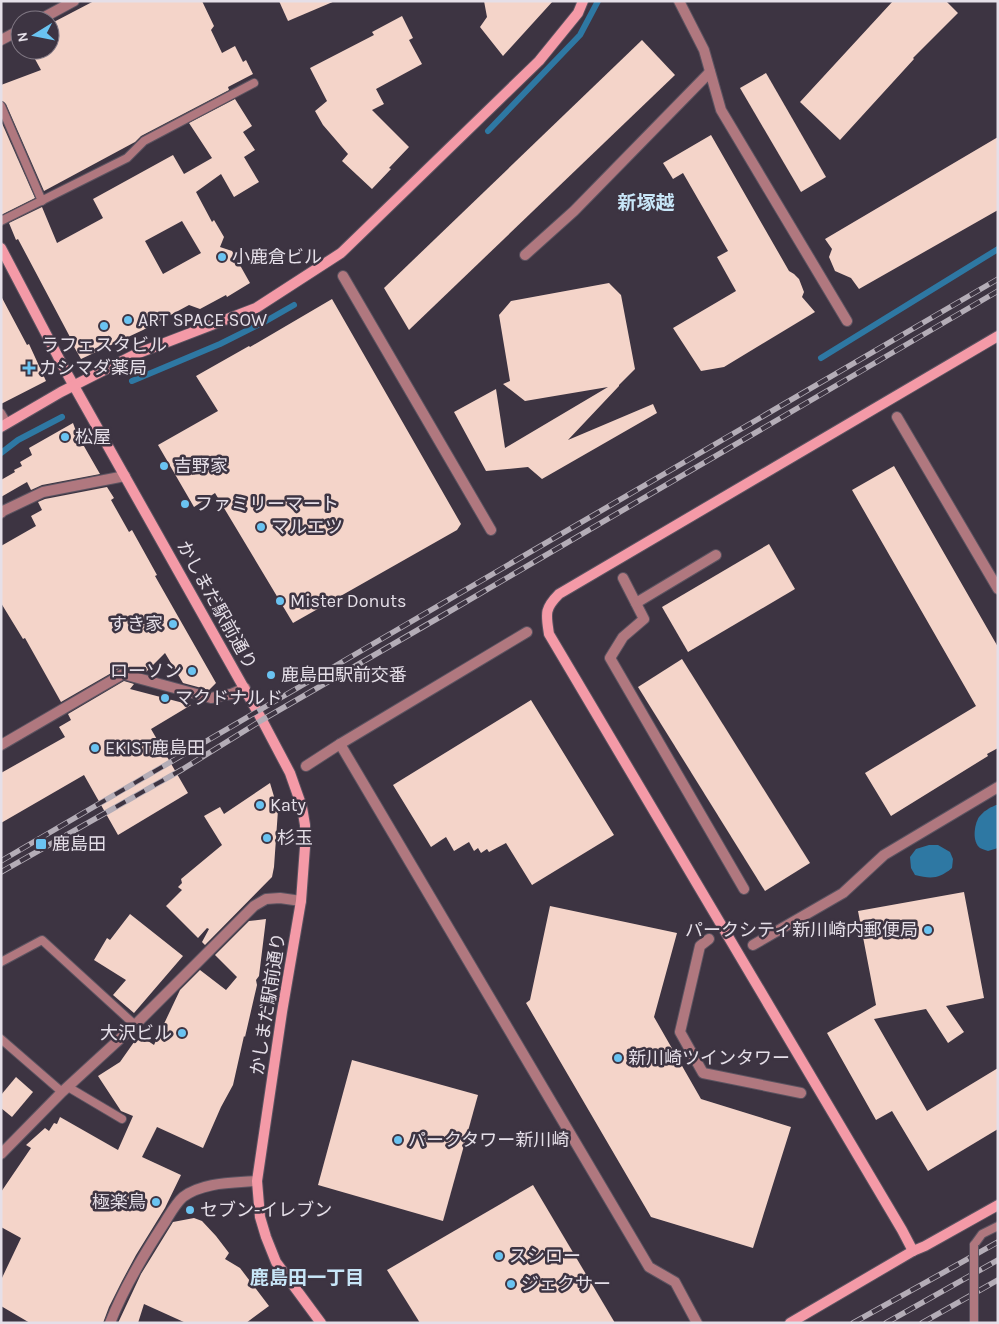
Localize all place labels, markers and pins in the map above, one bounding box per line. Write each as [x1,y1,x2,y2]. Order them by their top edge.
place label: 小鹿倉ビル [232,246,322,268]
marker: 小鹿倉ビル [216,251,228,263]
place label: ART SPACE SOW [138,309,267,331]
marker: ART SPACE SOW [122,314,134,326]
marker: ラフェスタビル [98,320,110,332]
place label: ラフェスタビル [41,334,167,356]
place label: カシマダ薬局 [39,357,147,379]
marker: カシマダ薬局 [23,362,35,374]
place label: 松屋 [75,426,111,448]
marker: 松屋 [59,431,71,443]
place label: 吉野家 [174,455,228,477]
marker: 吉野家 [158,460,170,472]
place label: ファミリーマート [195,493,339,515]
marker: ファミリーマート [179,498,191,510]
place label: マルエツ [271,516,343,538]
marker: マルエツ [255,521,267,533]
place label: Mister Donuts [290,590,407,612]
marker: Mister Donuts [274,595,286,607]
place label: すき家 [109,613,163,635]
marker: すき家 [167,618,179,630]
place label: ローソン [110,660,182,682]
place label: 鹿島田駅前交番 [281,664,407,686]
marker: ローソン [186,665,198,677]
marker: 鹿島田駅前交番 [265,669,277,681]
place label: マクドナルド [175,687,283,709]
marker: マクドナルド [159,692,171,704]
place label: EKIST鹿島田 [105,737,205,759]
marker: EKIST鹿島田 [89,742,101,754]
place label: Katy [270,794,307,816]
marker: Katy [254,799,266,811]
place label: 杉玉 [277,827,313,849]
marker: 杉玉 [261,832,273,844]
place label: 鹿島田 [52,833,106,855]
marker: 鹿島田 [34,837,48,851]
place label: パークシティ新川崎内郵便局 [685,919,918,941]
marker: パークシティ新川崎内郵便局 [922,924,934,936]
place label: 大沢ビル [100,1022,172,1044]
marker: 大沢ビル [176,1027,188,1039]
place label: 新川崎ツインタワー [628,1047,790,1069]
marker: 新川崎ツインタワー [612,1052,624,1064]
place label: パークタワー新川崎 [408,1129,569,1151]
marker: パークタワー新川崎 [392,1134,404,1146]
place label: 極楽鳥 [92,1191,146,1213]
marker: 極楽鳥 [150,1196,162,1208]
place label: セブン-イレブン [200,1199,332,1221]
marker: セブン-イレブン [184,1204,196,1216]
place label: スシロー [509,1245,581,1267]
marker: スシロー [493,1250,505,1262]
place label: ジェクサー [521,1273,611,1295]
marker: ジェクサー [505,1278,517,1290]

